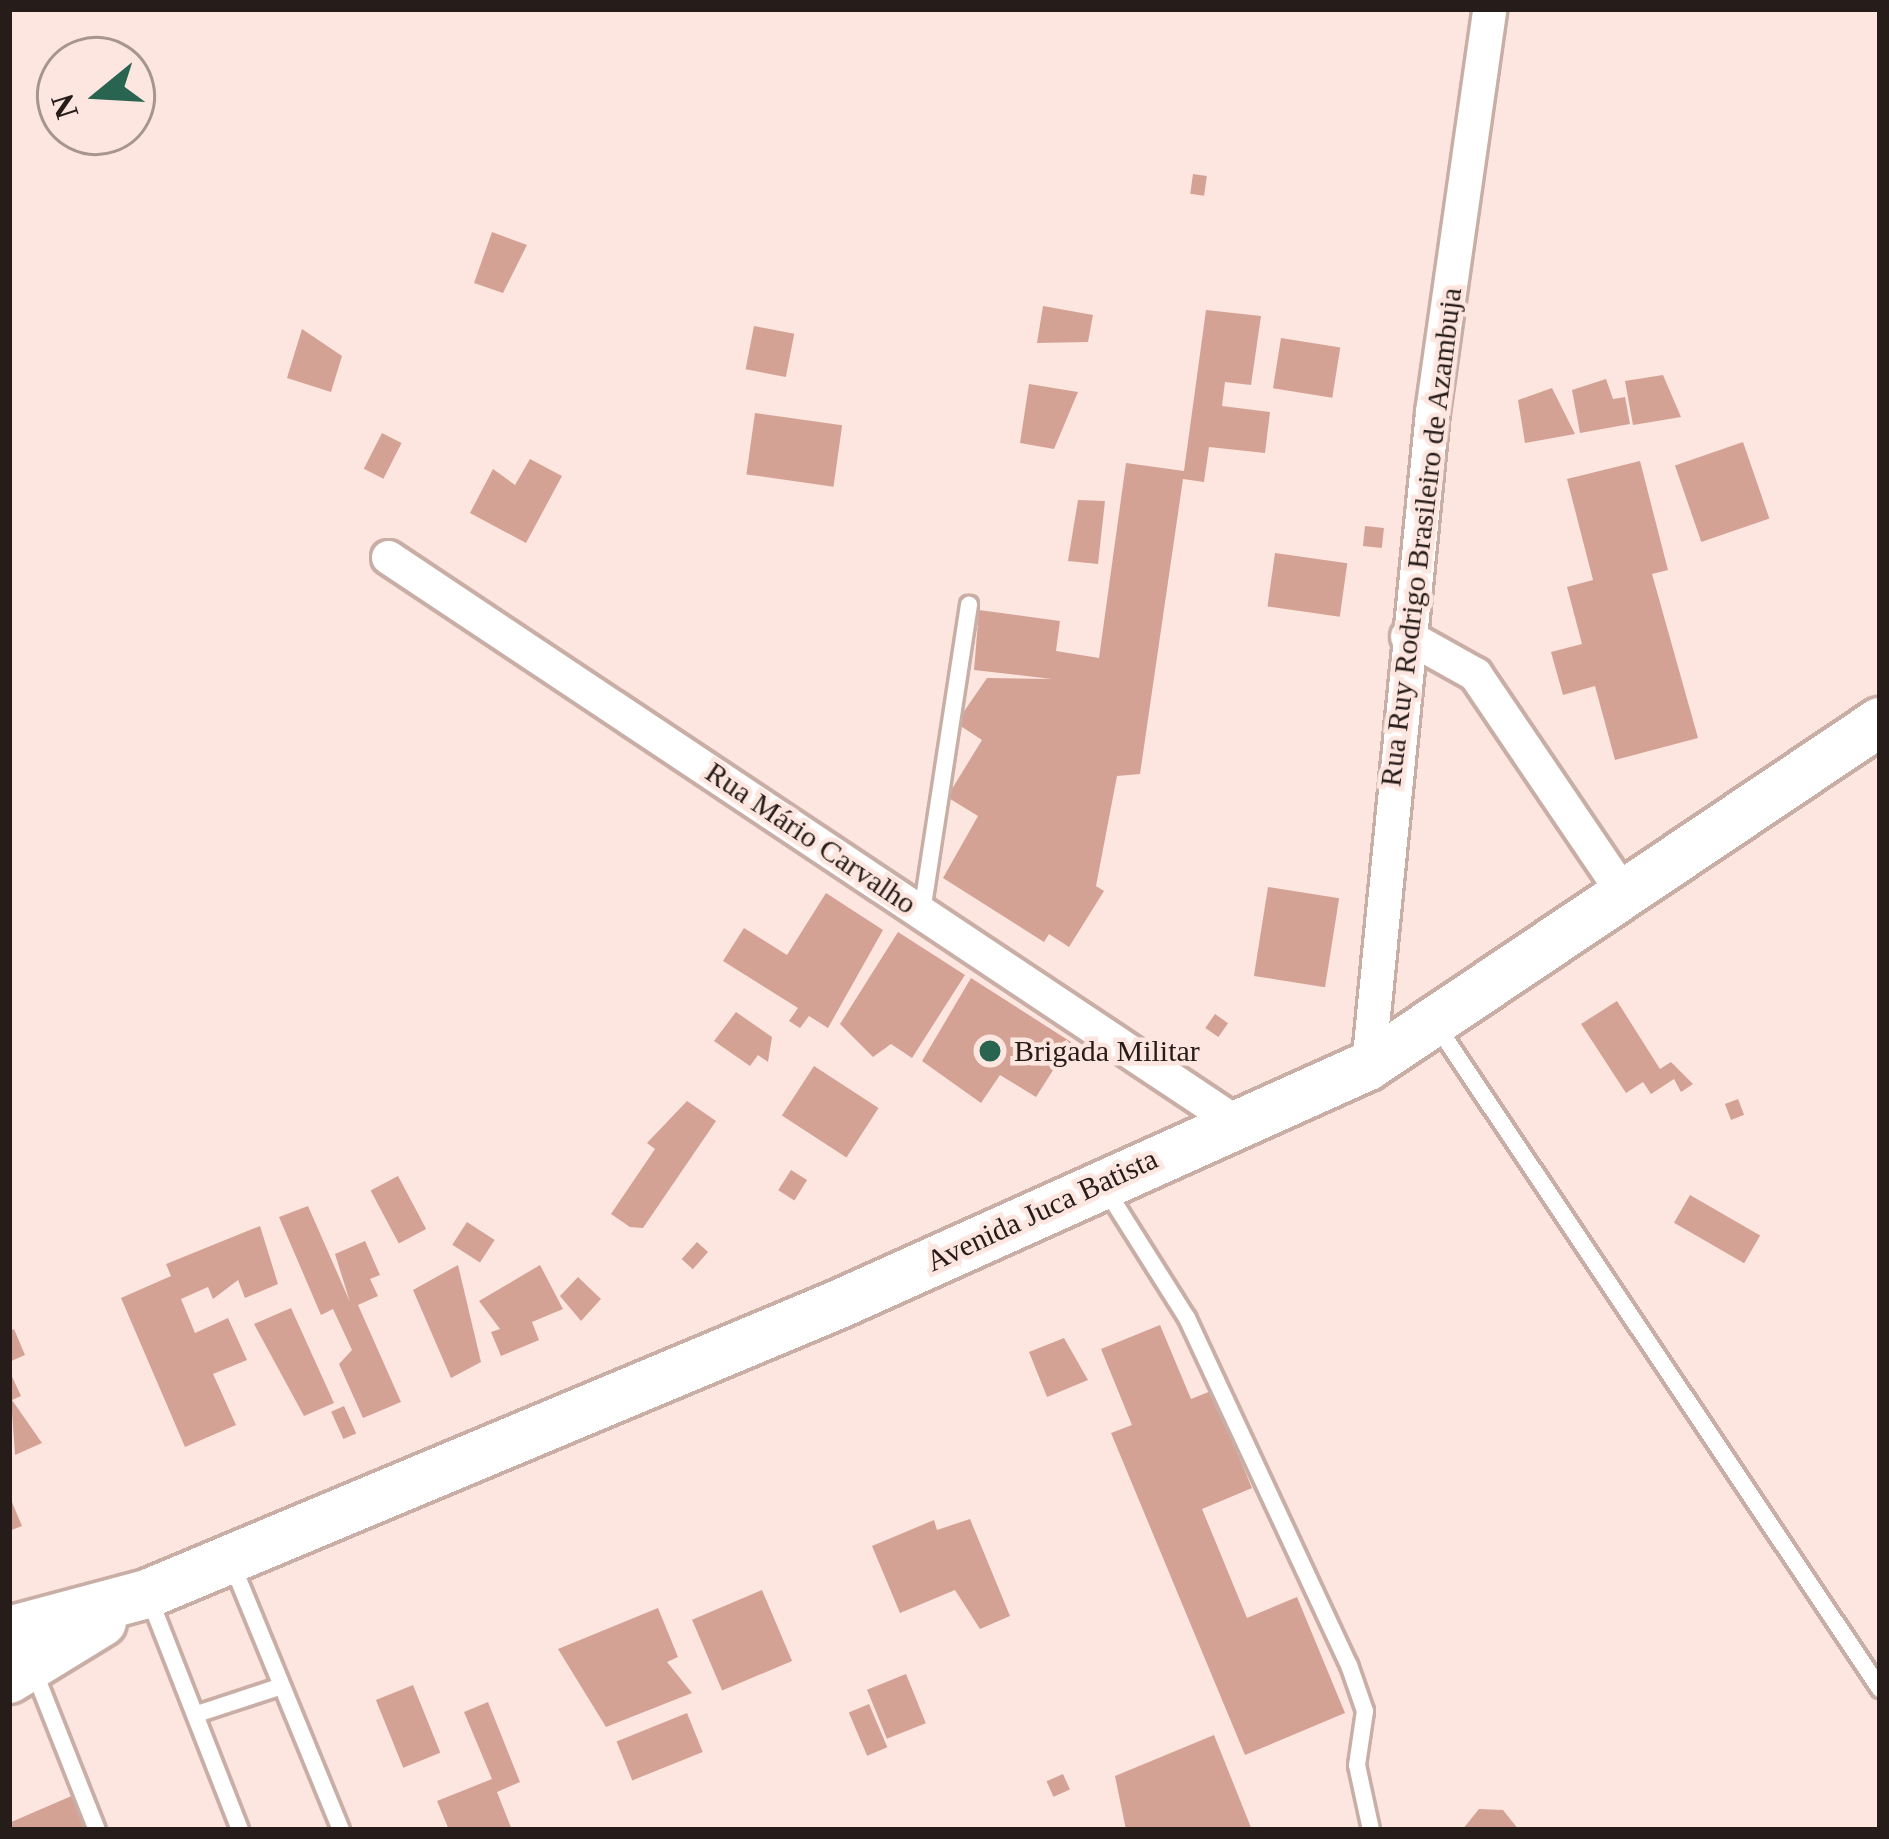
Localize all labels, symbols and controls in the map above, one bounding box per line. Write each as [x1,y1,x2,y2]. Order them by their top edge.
north arrow [36,36,156,156]
text: N [44,89,85,123]
street label: Rua Ruy Rodrigo Brasileiro de Azambuja [1372,285,1470,789]
street label: Rua Mário Carvalho [699,754,923,922]
place label: Brigada Militar [1014,1033,1200,1069]
marker: Brigada Militar [977,1038,1003,1064]
street label: Avenida Juca Batista [921,1141,1163,1279]

